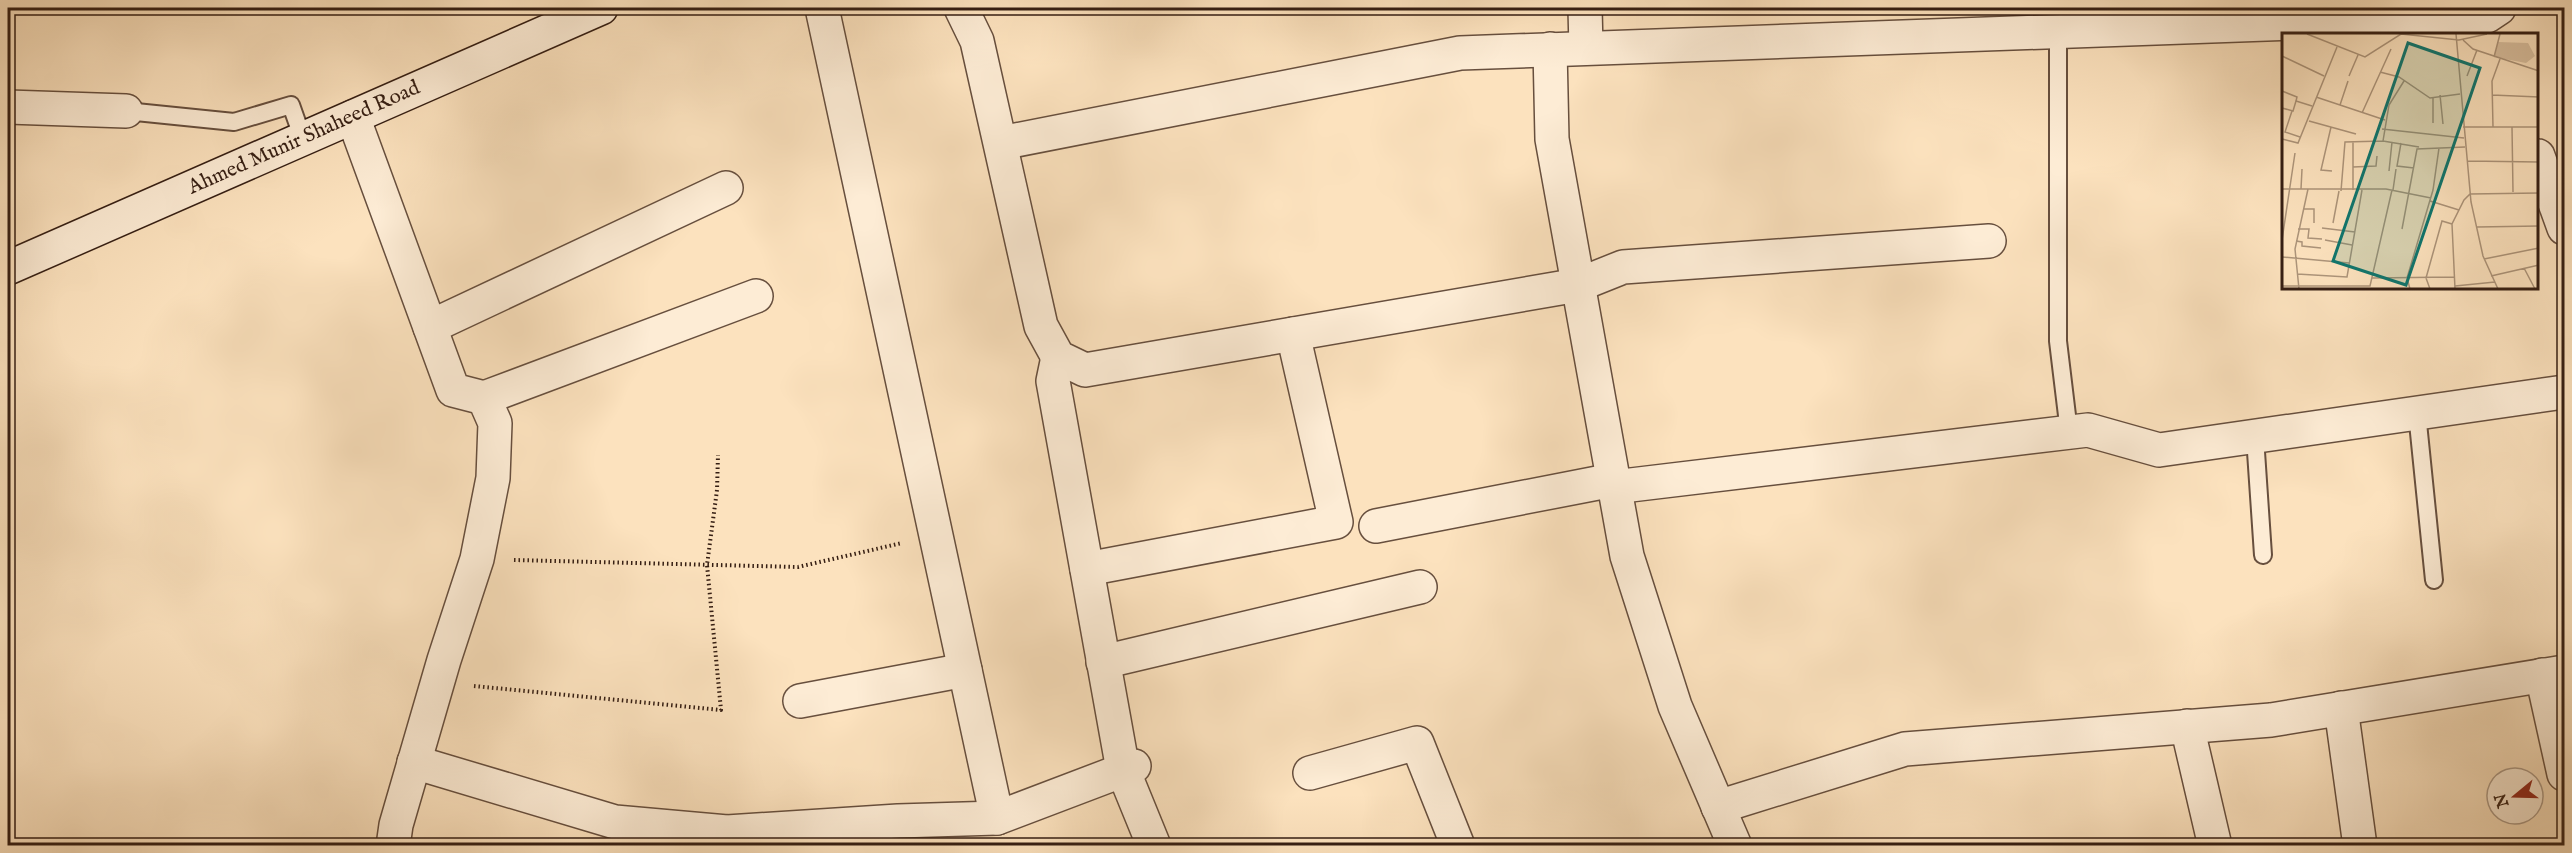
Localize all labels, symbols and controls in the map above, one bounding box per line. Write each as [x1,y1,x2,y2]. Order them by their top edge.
inset map [2282,33,2539,290]
street label: Ahmed Munir Shaheed Road [183,74,425,202]
north arrow [2485,766,2545,826]
text: N [2491,790,2515,811]

